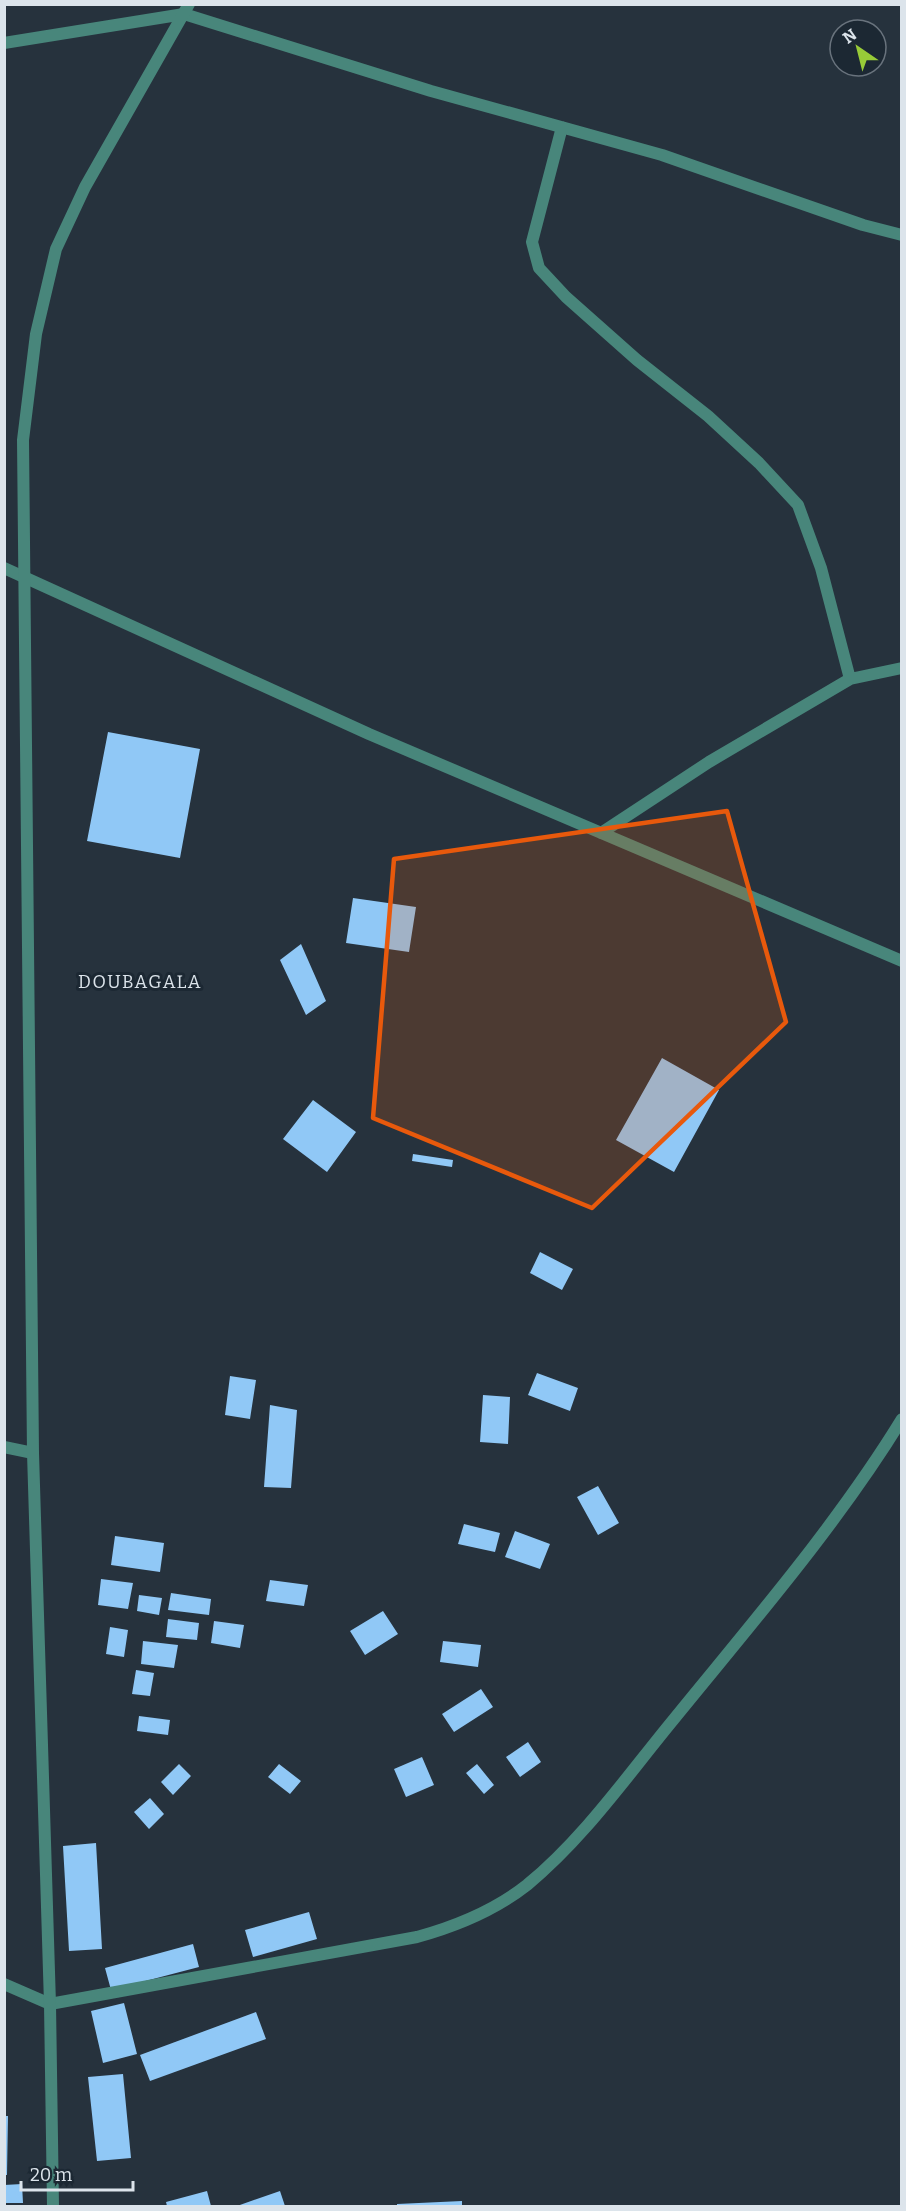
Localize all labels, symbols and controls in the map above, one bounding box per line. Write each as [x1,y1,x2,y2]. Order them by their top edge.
north arrow [828,18,888,78]
text: N [839,25,860,47]
district label: DOUBAGALA [78,971,202,993]
scale bar [21,2154,134,2192]
text: 20 m [30,2164,72,2186]

